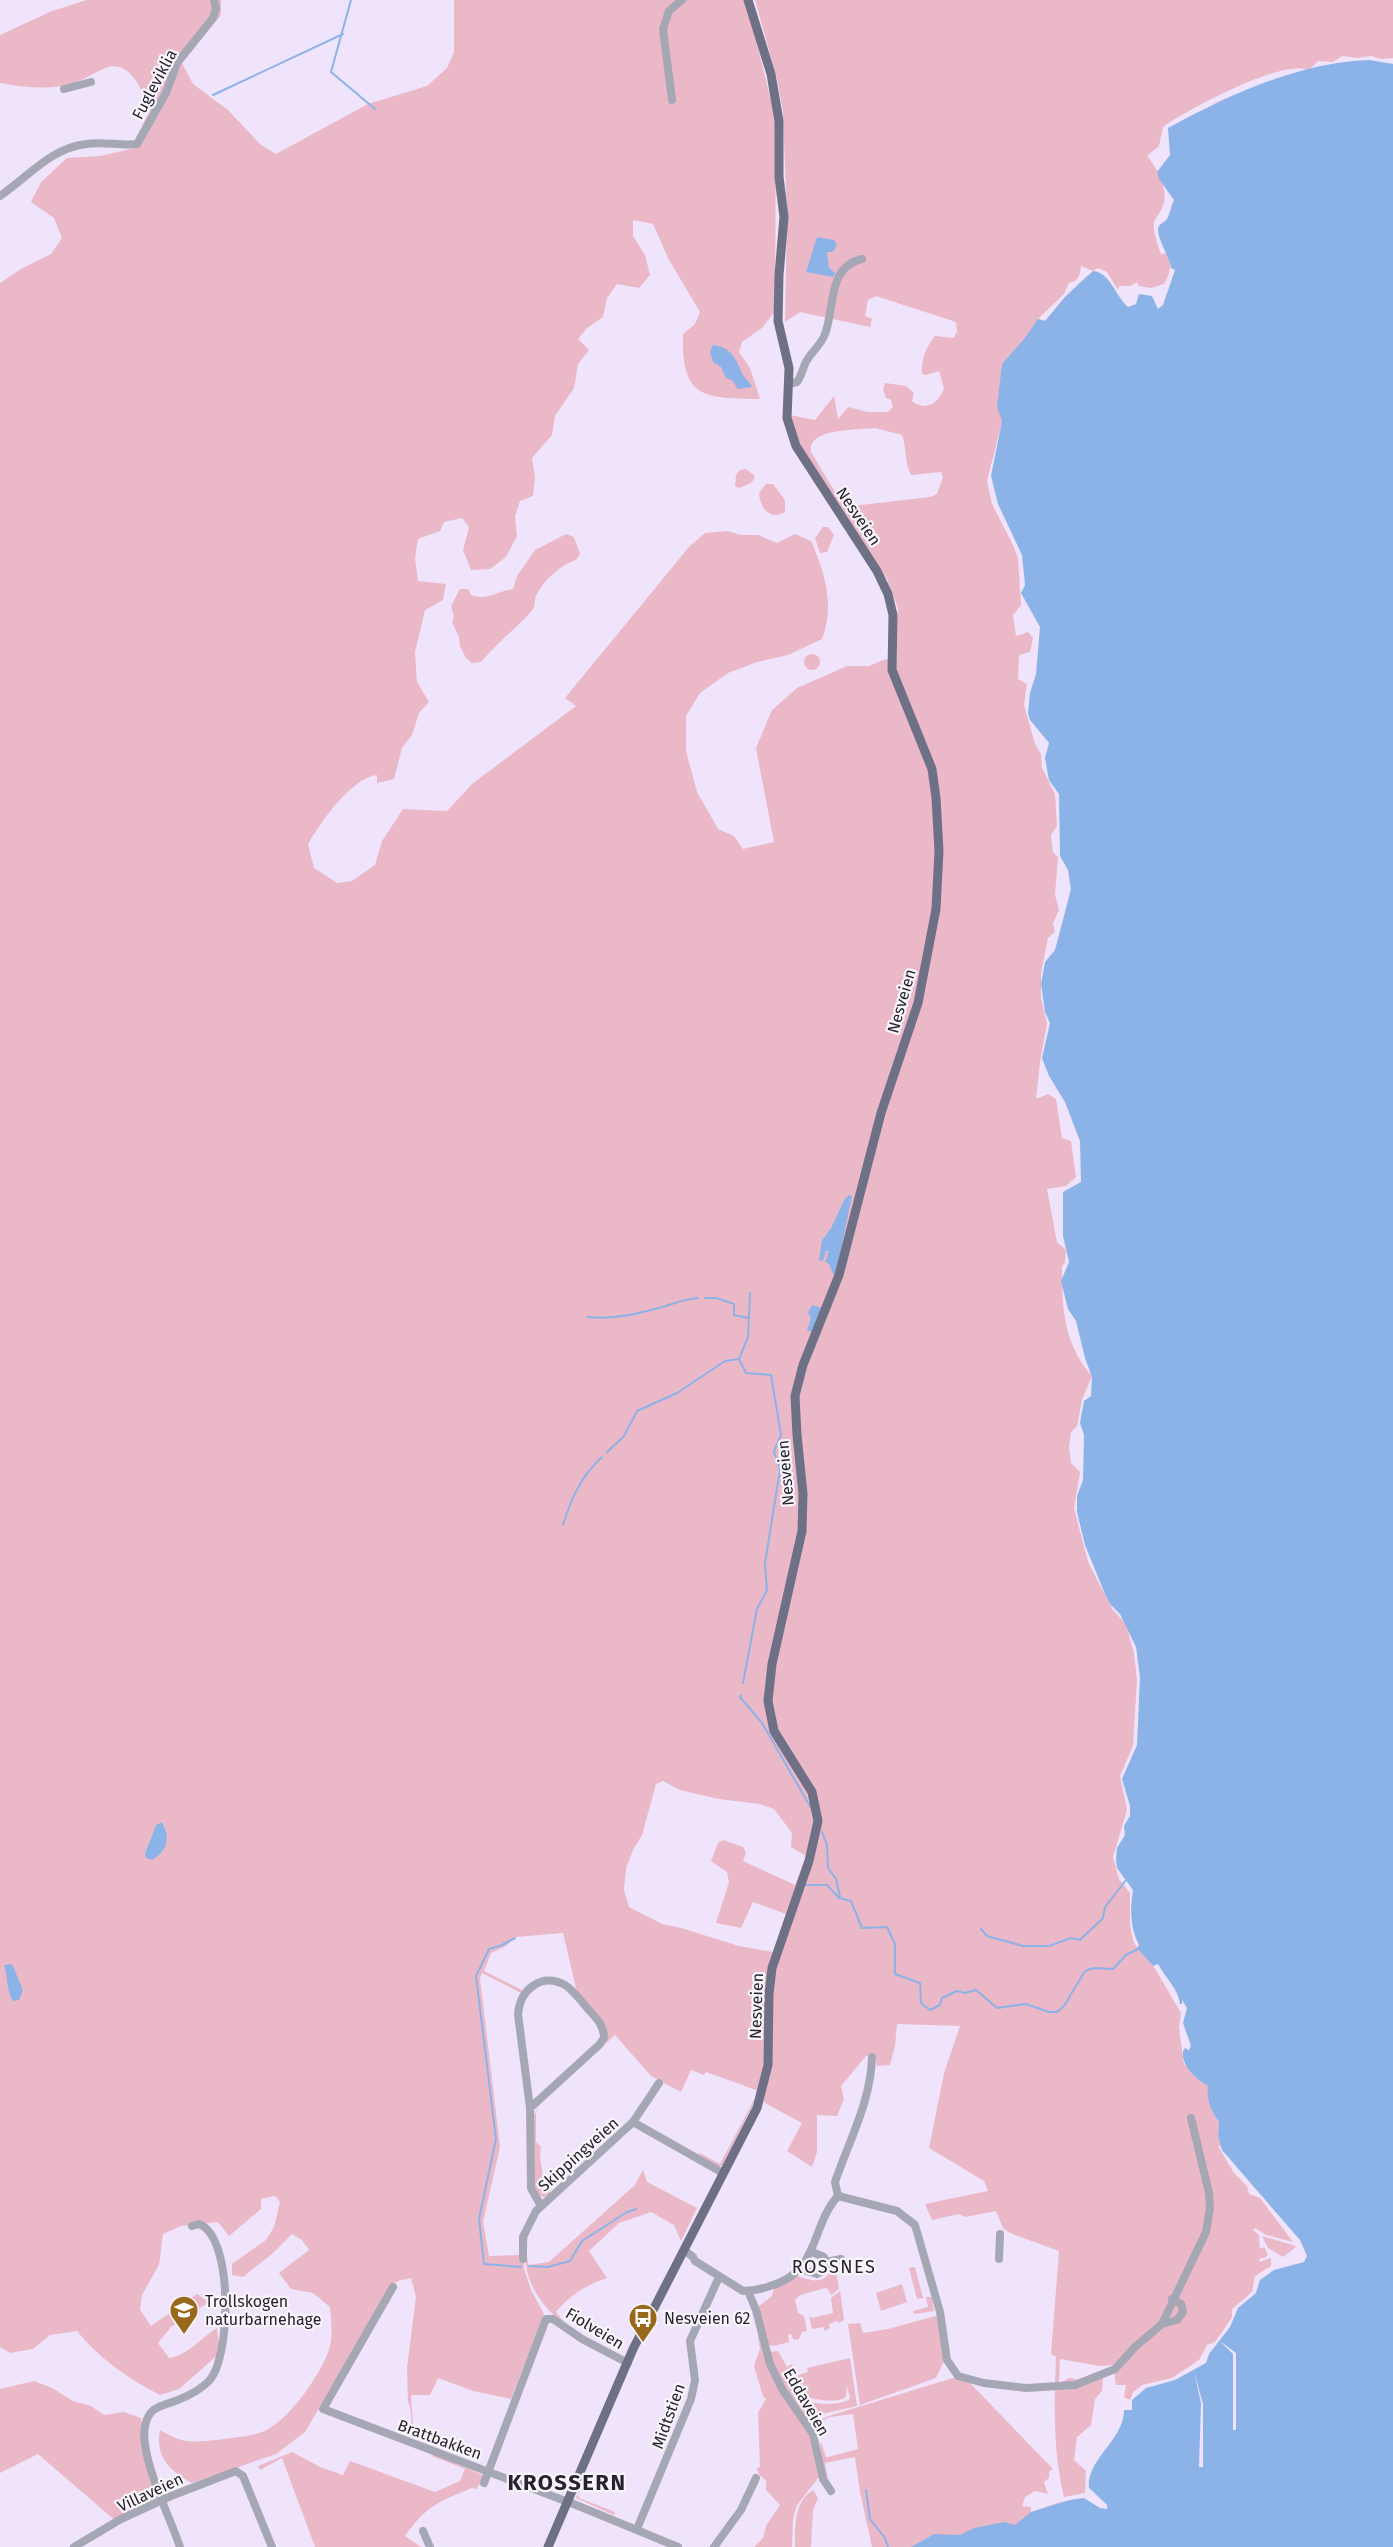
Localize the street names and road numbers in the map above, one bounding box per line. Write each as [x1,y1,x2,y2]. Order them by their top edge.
street label: Fugleviklia [128,46,181,123]
street label: Nesveien [832,484,885,549]
street label: Nesveien [883,967,920,1035]
street label: Nesveien [773,1439,798,1507]
street label: Nesveien [746,1973,767,2039]
street label: Skippingveien [534,2113,623,2195]
street label: Fiolveien [562,2304,627,2353]
street label: Eddaveien [780,2365,834,2439]
street label: Midtstien [648,2381,689,2451]
street label: Brattbakken [395,2415,484,2463]
street label: Villaveien [114,2469,186,2516]

